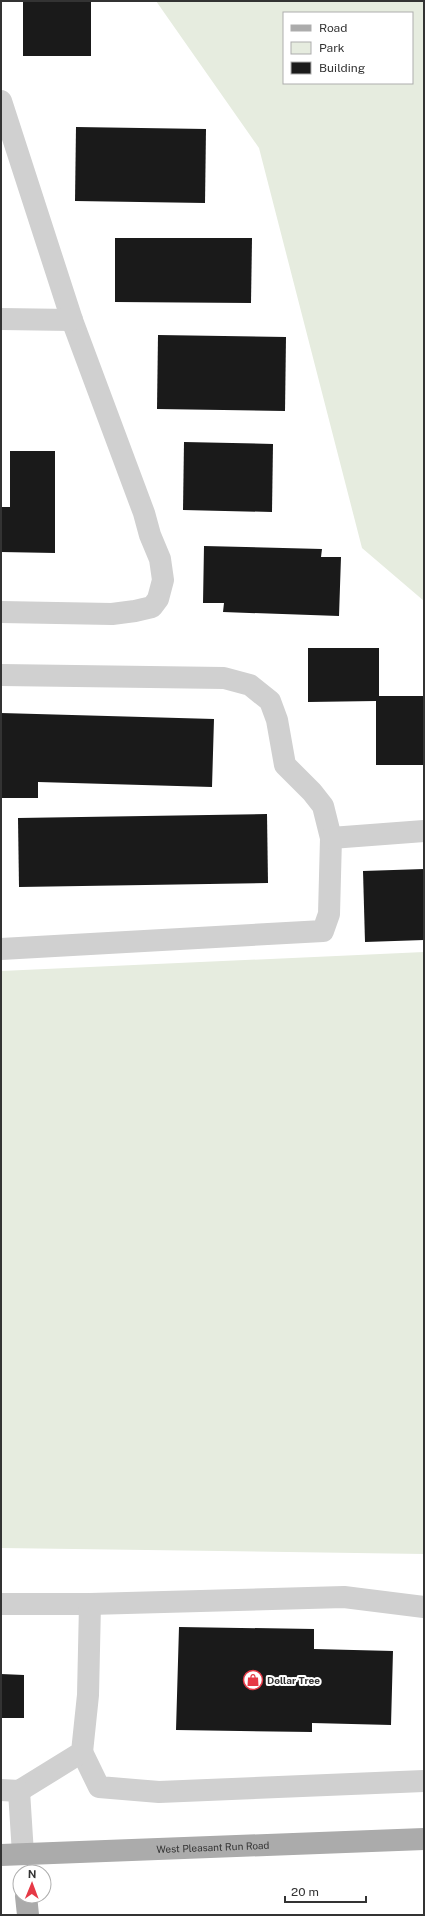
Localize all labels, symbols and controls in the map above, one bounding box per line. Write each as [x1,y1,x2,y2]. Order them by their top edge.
legend [283,12,413,84]
text: Road [319,21,347,35]
text: Park [319,41,345,55]
text: Building [319,61,365,75]
shop icon: Dollar Tree [242,1669,264,1691]
place label: Dollar Tree [267,1674,320,1686]
street label: West Pleasant Run Road [156,1839,270,1855]
north arrow [12,1864,52,1904]
text: N [28,1868,37,1880]
scale bar [285,1878,366,1904]
text: 20 m [291,1885,319,1899]

